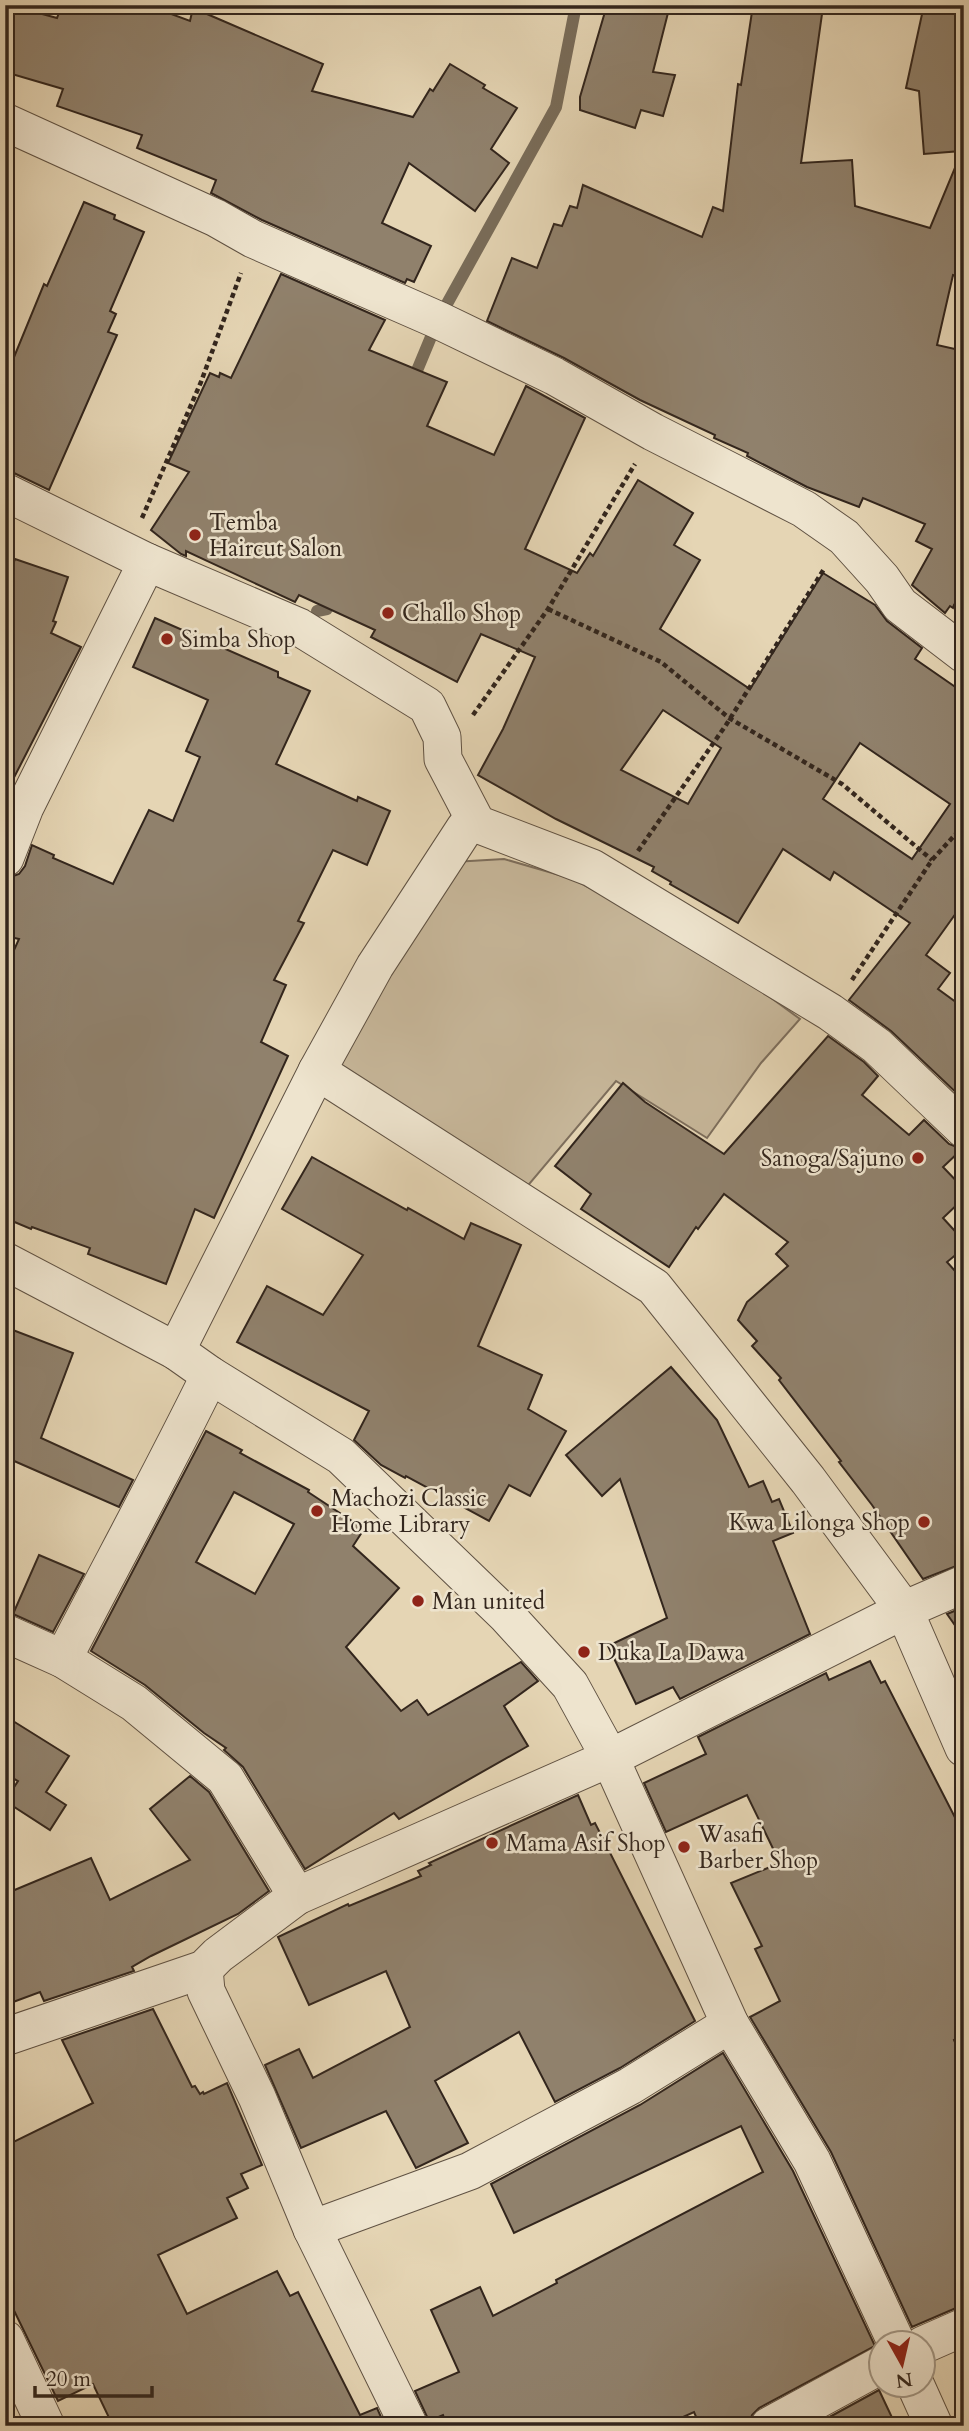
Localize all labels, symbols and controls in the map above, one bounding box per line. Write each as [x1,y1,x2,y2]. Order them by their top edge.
place label: Temba Haircut Salon [209,507,342,564]
marker: Temba Haircut Salon [187,527,203,543]
place label: Challo Shop [402,598,521,629]
marker: Challo Shop [380,605,396,621]
place label: Simba Shop [181,624,296,655]
marker: Simba Shop [159,631,175,647]
place label: Sanoga/Sajuno [761,1143,904,1174]
marker: Sanoga/Sajuno [910,1150,926,1166]
place label: Machozi Classic Home Library [331,1483,487,1540]
marker: Machozi Classic Home Library [309,1503,325,1519]
place label: Kwa Lilonga Shop [729,1507,910,1538]
marker: Kwa Lilonga Shop [916,1514,932,1530]
place label: Man united [432,1586,546,1617]
marker: Man united [410,1593,426,1609]
place label: Duka La Dawa [598,1637,745,1668]
marker: Duka La Dawa [576,1644,592,1660]
place label: Wasafi Barber Shop [697,1819,818,1876]
place label: Mama Asif Shop [506,1828,666,1859]
marker: Mama Asif Shop [484,1835,500,1851]
marker: Wasafi Barber Shop [676,1839,692,1855]
north arrow [867,2330,937,2400]
scale bar [35,2354,152,2398]
text: 20 m [46,2365,91,2394]
text: N [894,2366,914,2394]

